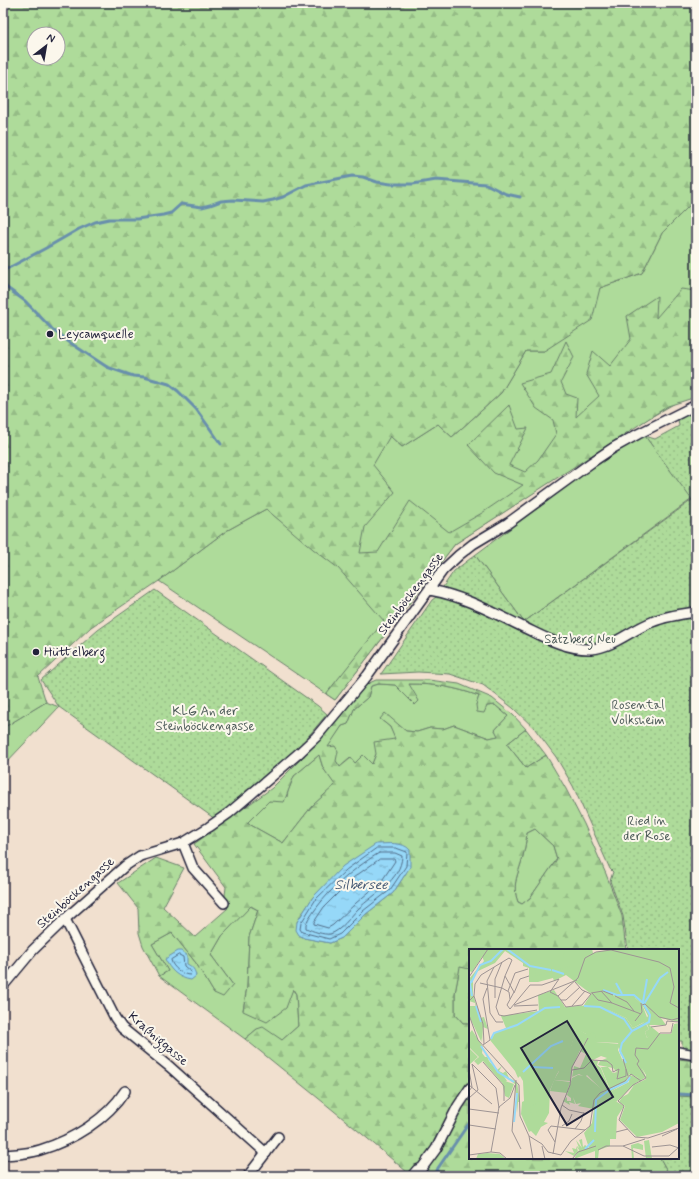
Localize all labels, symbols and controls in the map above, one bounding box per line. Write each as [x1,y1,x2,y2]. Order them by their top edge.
north arrow [26,26,66,66]
text: N [44,30,57,46]
place label: Leycamquelle [58,326,134,343]
marker: Leycamquelle [45,329,55,339]
street label: Steinböckengasse [374,549,448,639]
park label: Satzberg Neu [544,631,616,650]
place label: Hüttelberg [44,644,105,663]
marker: Hüttelberg [31,647,41,657]
park label: Rosental Volksheim [611,697,665,729]
park label: KLG An der Steinböckengasse [155,703,255,735]
park label: Ried in der Rose [623,813,671,845]
street label: Steinböckengasse [33,854,119,932]
water label: Silbersee [334,876,388,894]
inset map [469,949,679,1159]
street label: Kraßniggasse [123,1008,192,1071]

